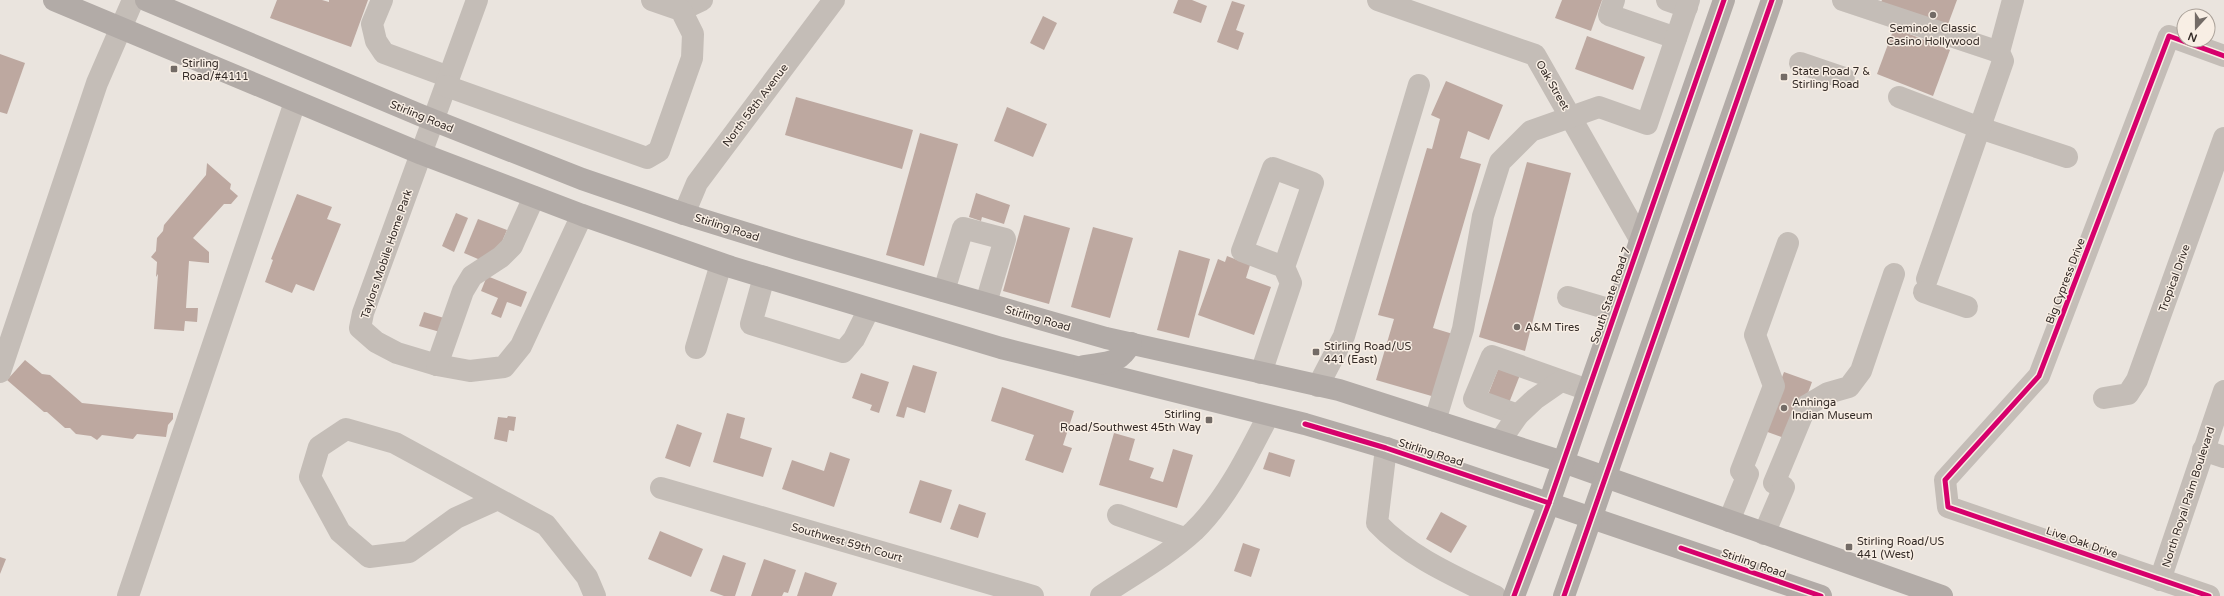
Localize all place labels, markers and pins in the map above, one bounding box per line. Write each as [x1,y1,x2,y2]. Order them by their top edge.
marker: Seminole Classic Casino Hollywood [1928,10,1938,20]
place label: Seminole Classic Casino Hollywood [1886,22,1980,48]
place label: Stirling Road/#4111 [182,57,249,83]
marker: Stirling Road/#4111 [169,64,179,74]
place label: State Road 7 & Stirling Road [1792,65,1870,91]
marker: State Road 7 & Stirling Road [1779,72,1789,82]
place label: A&M Tires [1525,321,1580,334]
marker: A&M Tires [1512,322,1522,332]
place label: Stirling Road/US 441 (East) [1324,340,1412,366]
marker: Stirling Road/US 441 (East) [1311,347,1321,357]
place label: Anhinga Indian Museum [1792,396,1873,422]
marker: Anhinga Indian Museum [1779,403,1789,413]
place label: Stirling Road/Southwest 45th Way [1060,408,1201,434]
marker: Stirling Road/Southwest 45th Way [1204,415,1214,425]
place label: Stirling Road/US 441 (West) [1857,535,1945,561]
marker: Stirling Road/US 441 (West) [1844,542,1854,552]

